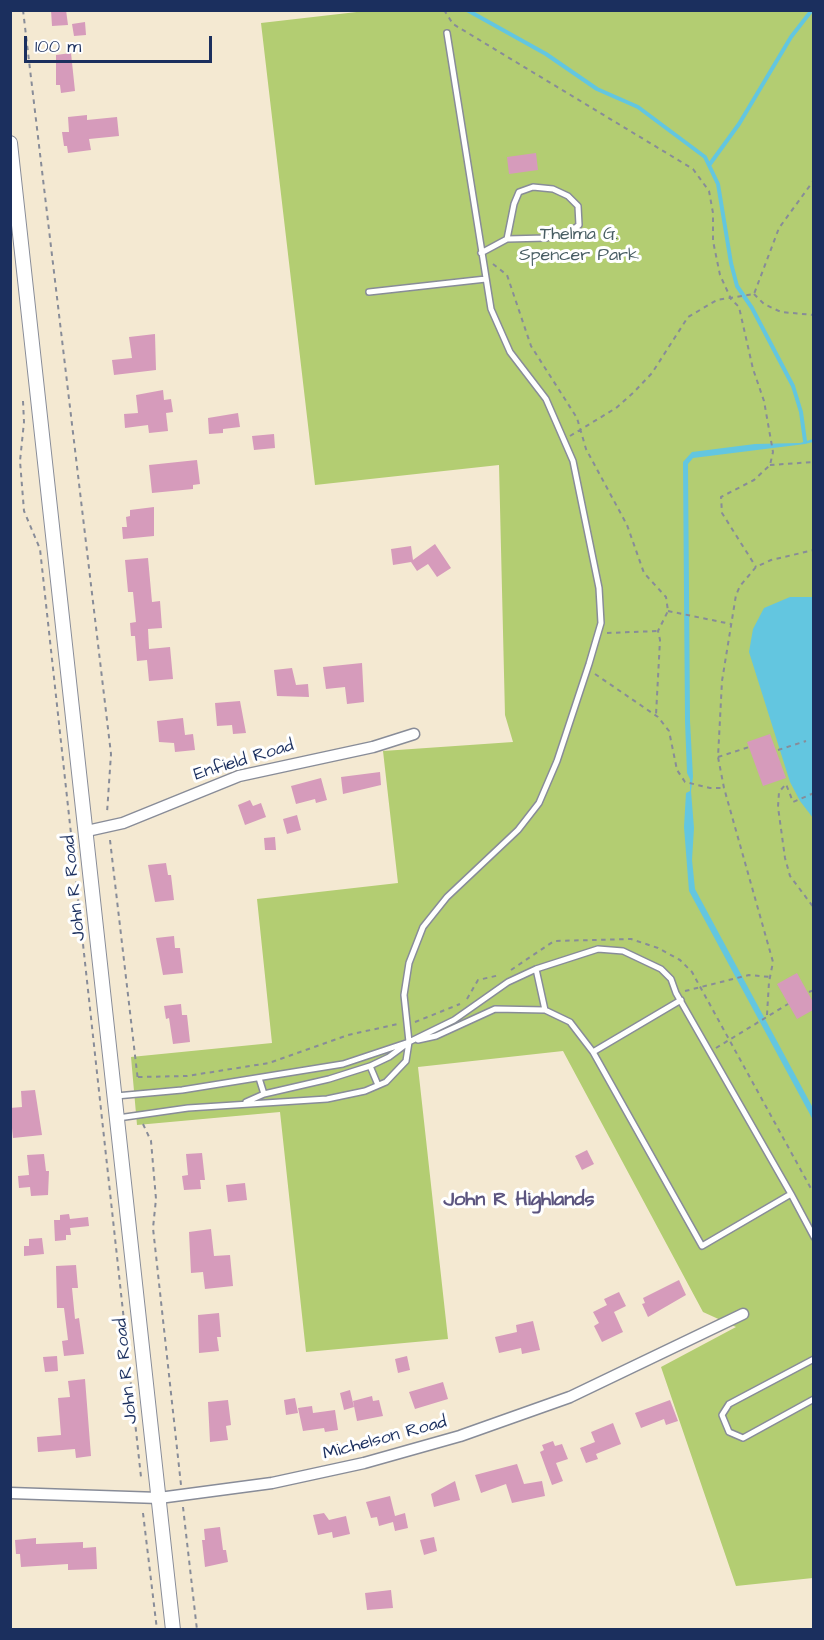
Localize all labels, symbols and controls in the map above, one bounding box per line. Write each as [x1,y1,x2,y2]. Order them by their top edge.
scale bar [27,24,214,62]
text: 100 m [35,34,81,59]
park label: Thelma G. Spencer Park [519,224,639,266]
street label: Enfield Road [191,736,297,786]
street label: John R Road [59,834,91,942]
district label: John R Highlands [444,1189,594,1213]
street label: John R Road [111,1317,143,1425]
street label: Michelson Road [321,1412,449,1466]

